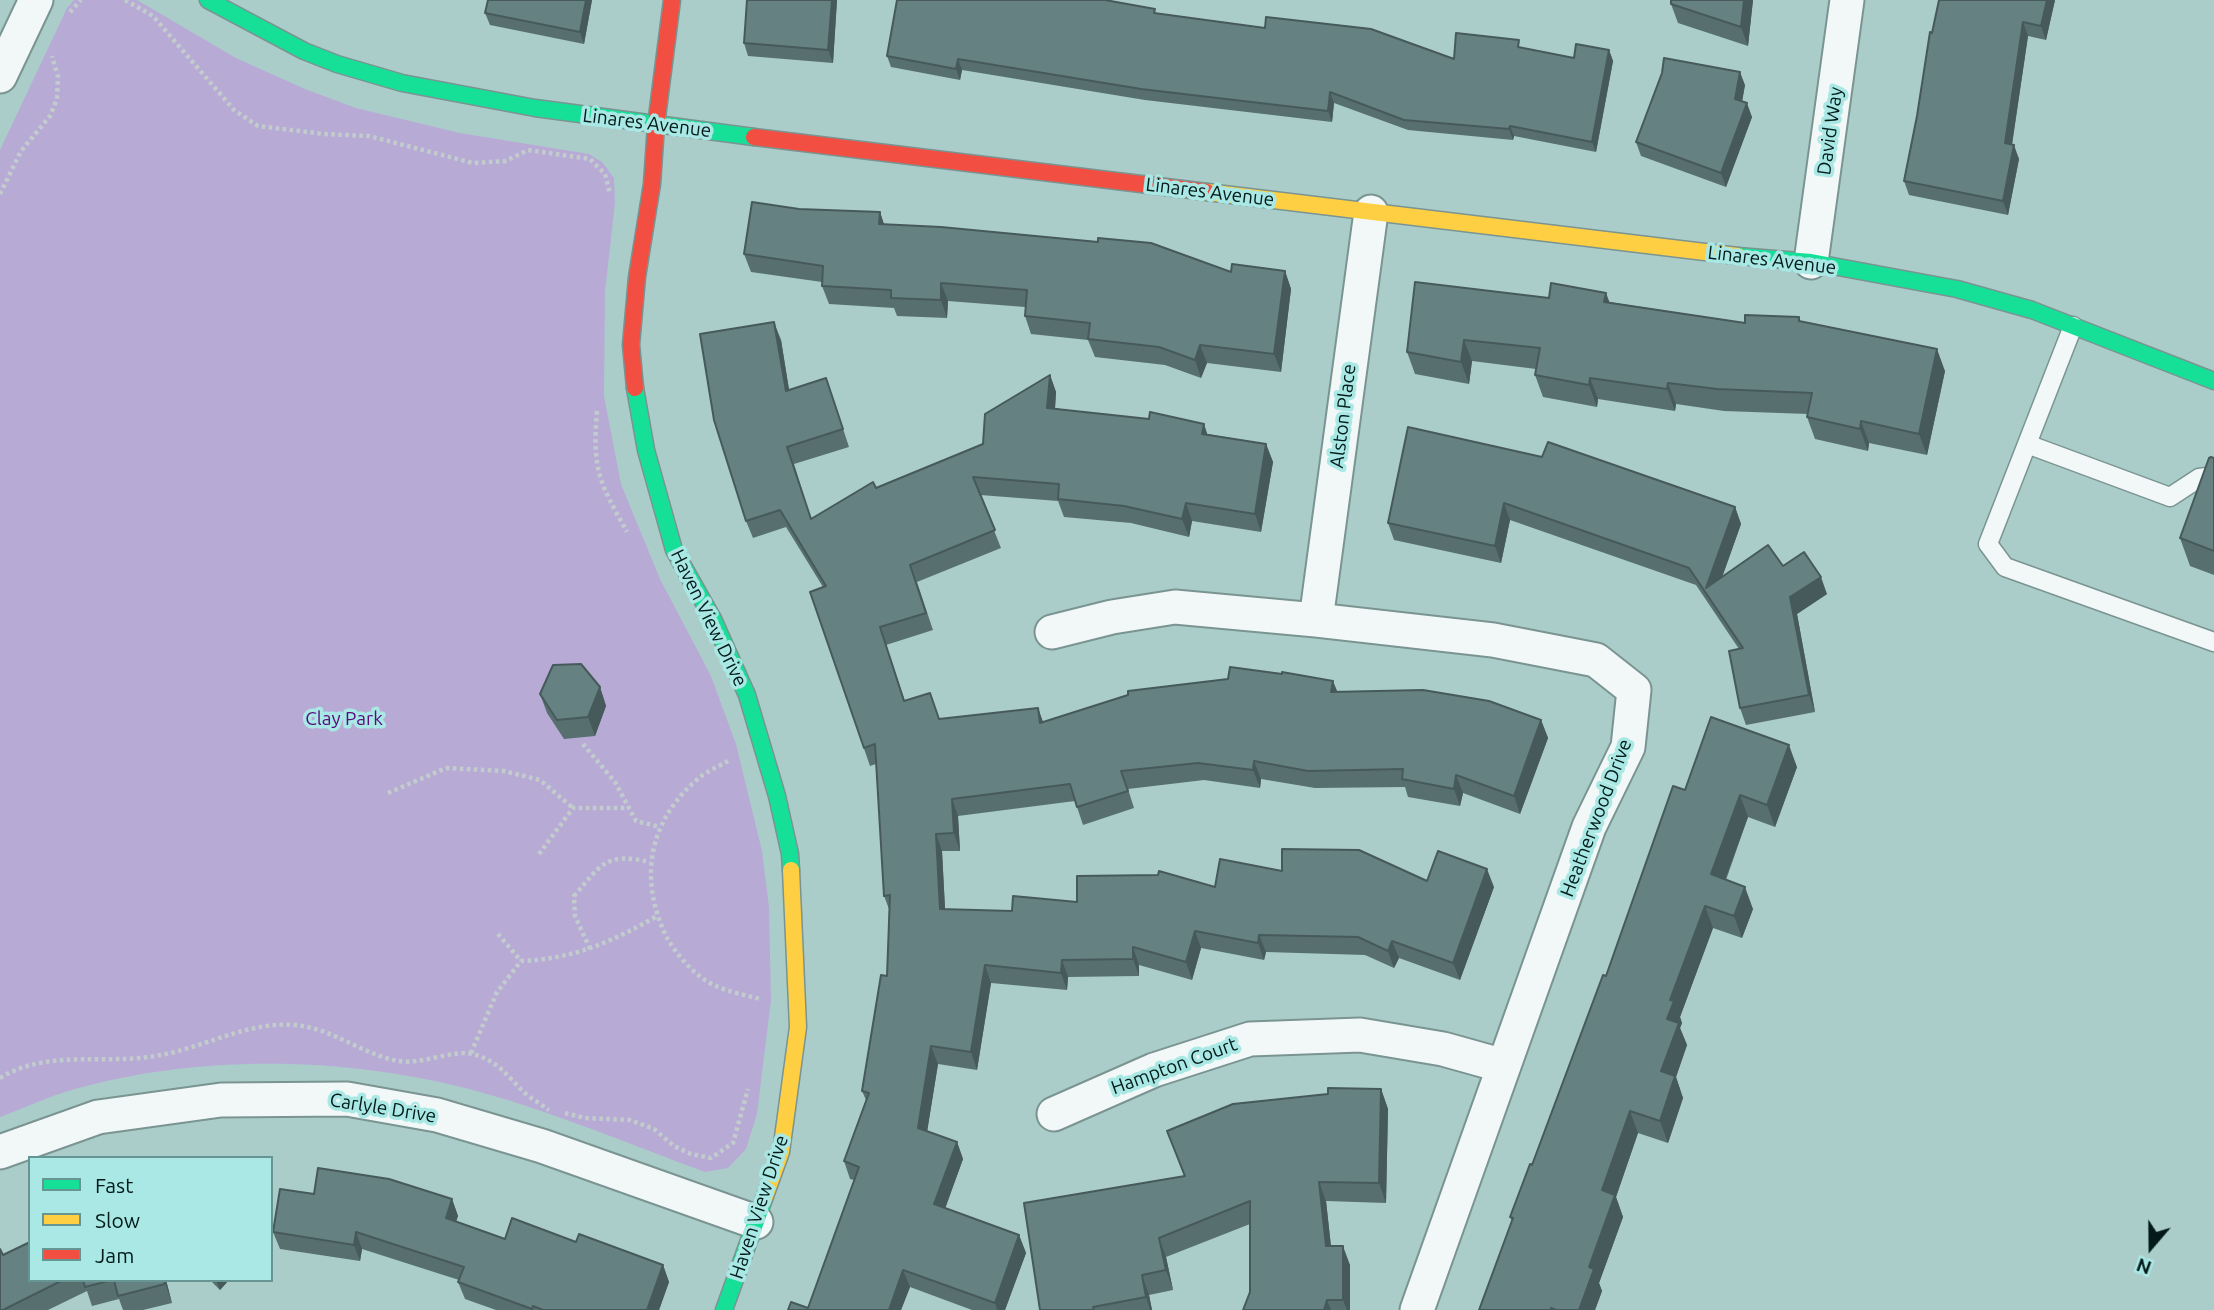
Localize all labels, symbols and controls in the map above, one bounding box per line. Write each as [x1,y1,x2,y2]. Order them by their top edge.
street label: David Way [1813,86,1847,176]
street label: Linares Avenue [582,104,712,142]
street label: Linares Avenue [1145,173,1275,211]
street label: Linares Avenue [1707,241,1837,279]
street label: Alston Place [1325,363,1361,469]
street label: Haven View Drive [666,546,752,690]
park label: Clay Park [305,708,383,730]
street label: Heatherwood Drive [1555,736,1637,900]
street label: Hampton Court [1108,1033,1240,1099]
street label: Carlyle Drive [328,1088,438,1128]
street label: Haven View Drive [725,1132,793,1282]
legend [28,1156,273,1282]
text: Fast [95,1173,133,1197]
text: Slow [95,1208,140,1232]
north arrow [2116,1212,2186,1282]
text: Jam [95,1243,134,1267]
text: N [2133,1254,2154,1279]

